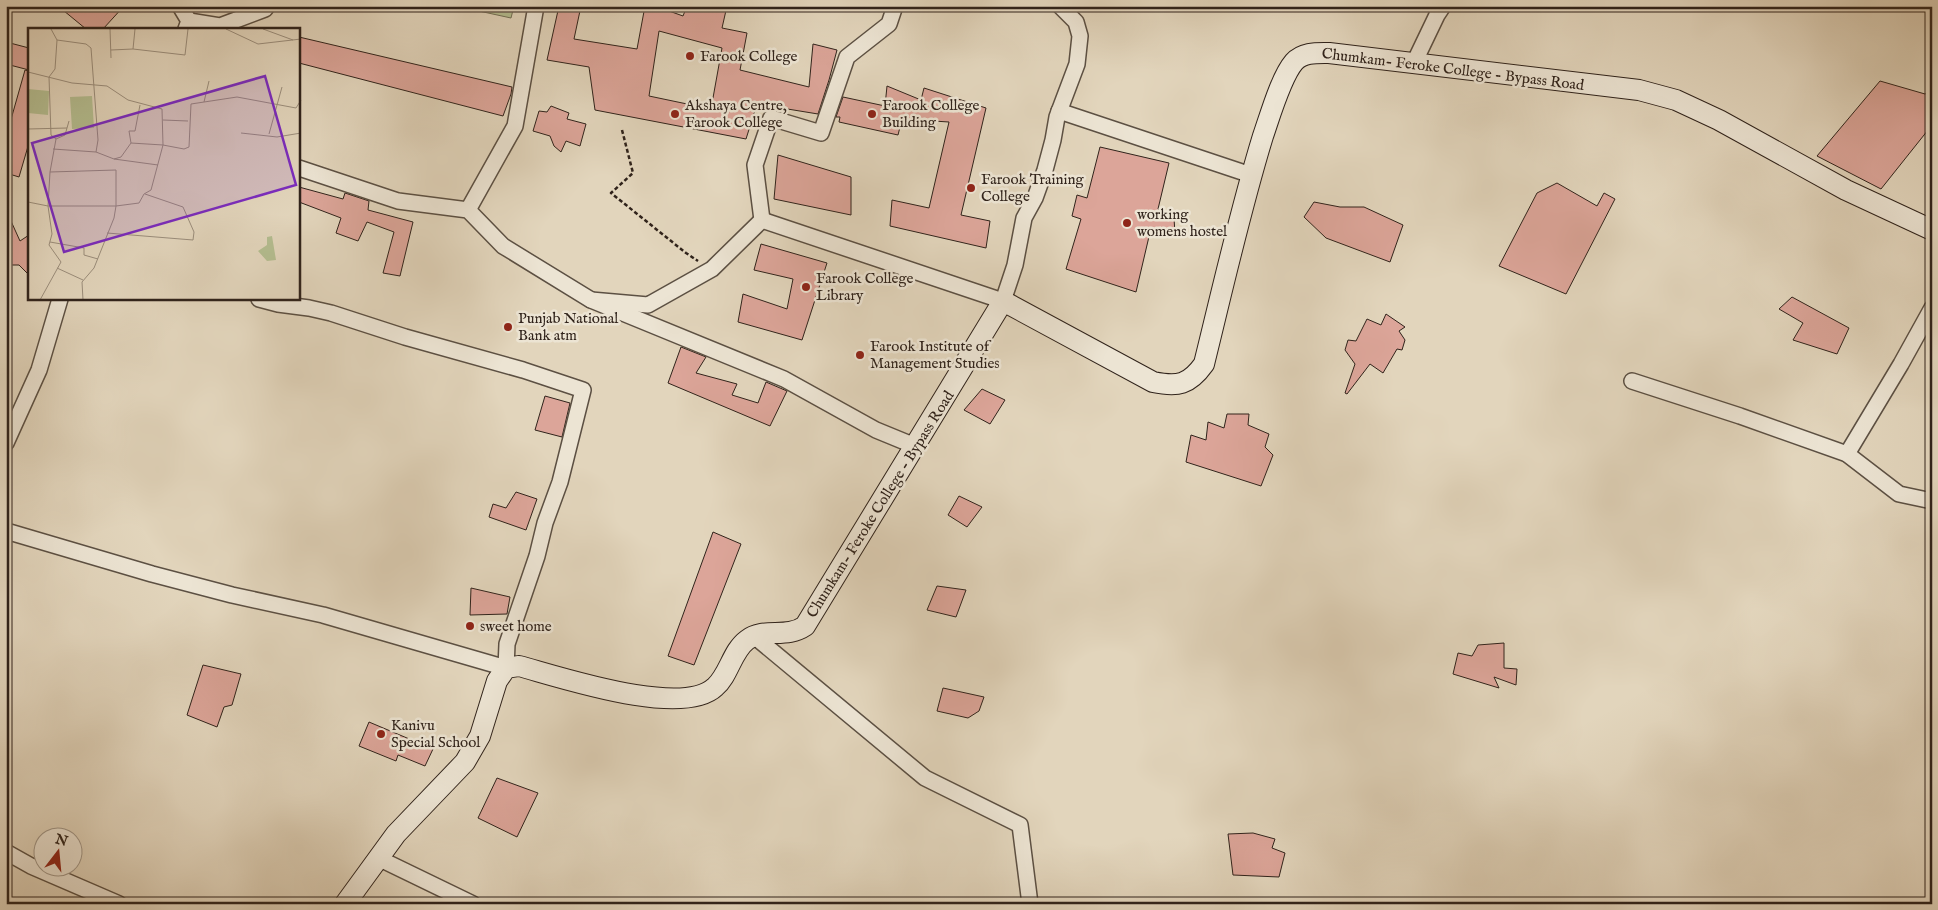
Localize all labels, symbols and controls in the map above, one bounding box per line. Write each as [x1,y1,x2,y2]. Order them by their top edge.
inset map [28,28,300,300]
street label: Chumkam- Feroke College - Bypass Road [1321,44,1586,95]
place label: Farook College [700,47,798,66]
marker: Farook College [684,50,696,62]
place label: Akshaya Centre, Farook College [684,96,787,132]
place label: Farook College Building [882,96,980,132]
marker: Akshaya Centre, Farook College [669,108,681,120]
marker: Farook College Building [866,108,878,120]
place label: Farook Training College [981,170,1084,206]
marker: Farook Training College [965,182,977,194]
place label: working womens hostel [1137,205,1228,241]
marker: working womens hostel [1121,217,1133,229]
place label: Farook College Library [816,269,914,305]
marker: Farook College Library [800,281,812,293]
place label: Punjab National Bank atm [518,309,619,345]
marker: Punjab National Bank atm [502,321,514,333]
place label: Farook Institute of Management Studies [870,337,1000,373]
marker: Farook Institute of Management Studies [854,349,866,361]
street label: Chumkam- Feroke College - Bypass Road [802,386,959,621]
place label: sweet home [480,617,552,636]
marker: sweet home [464,620,476,632]
place label: Kanivu Special School [391,716,481,752]
marker: Kanivu Special School [375,728,387,740]
north arrow [32,828,82,878]
text: N [52,830,70,851]

